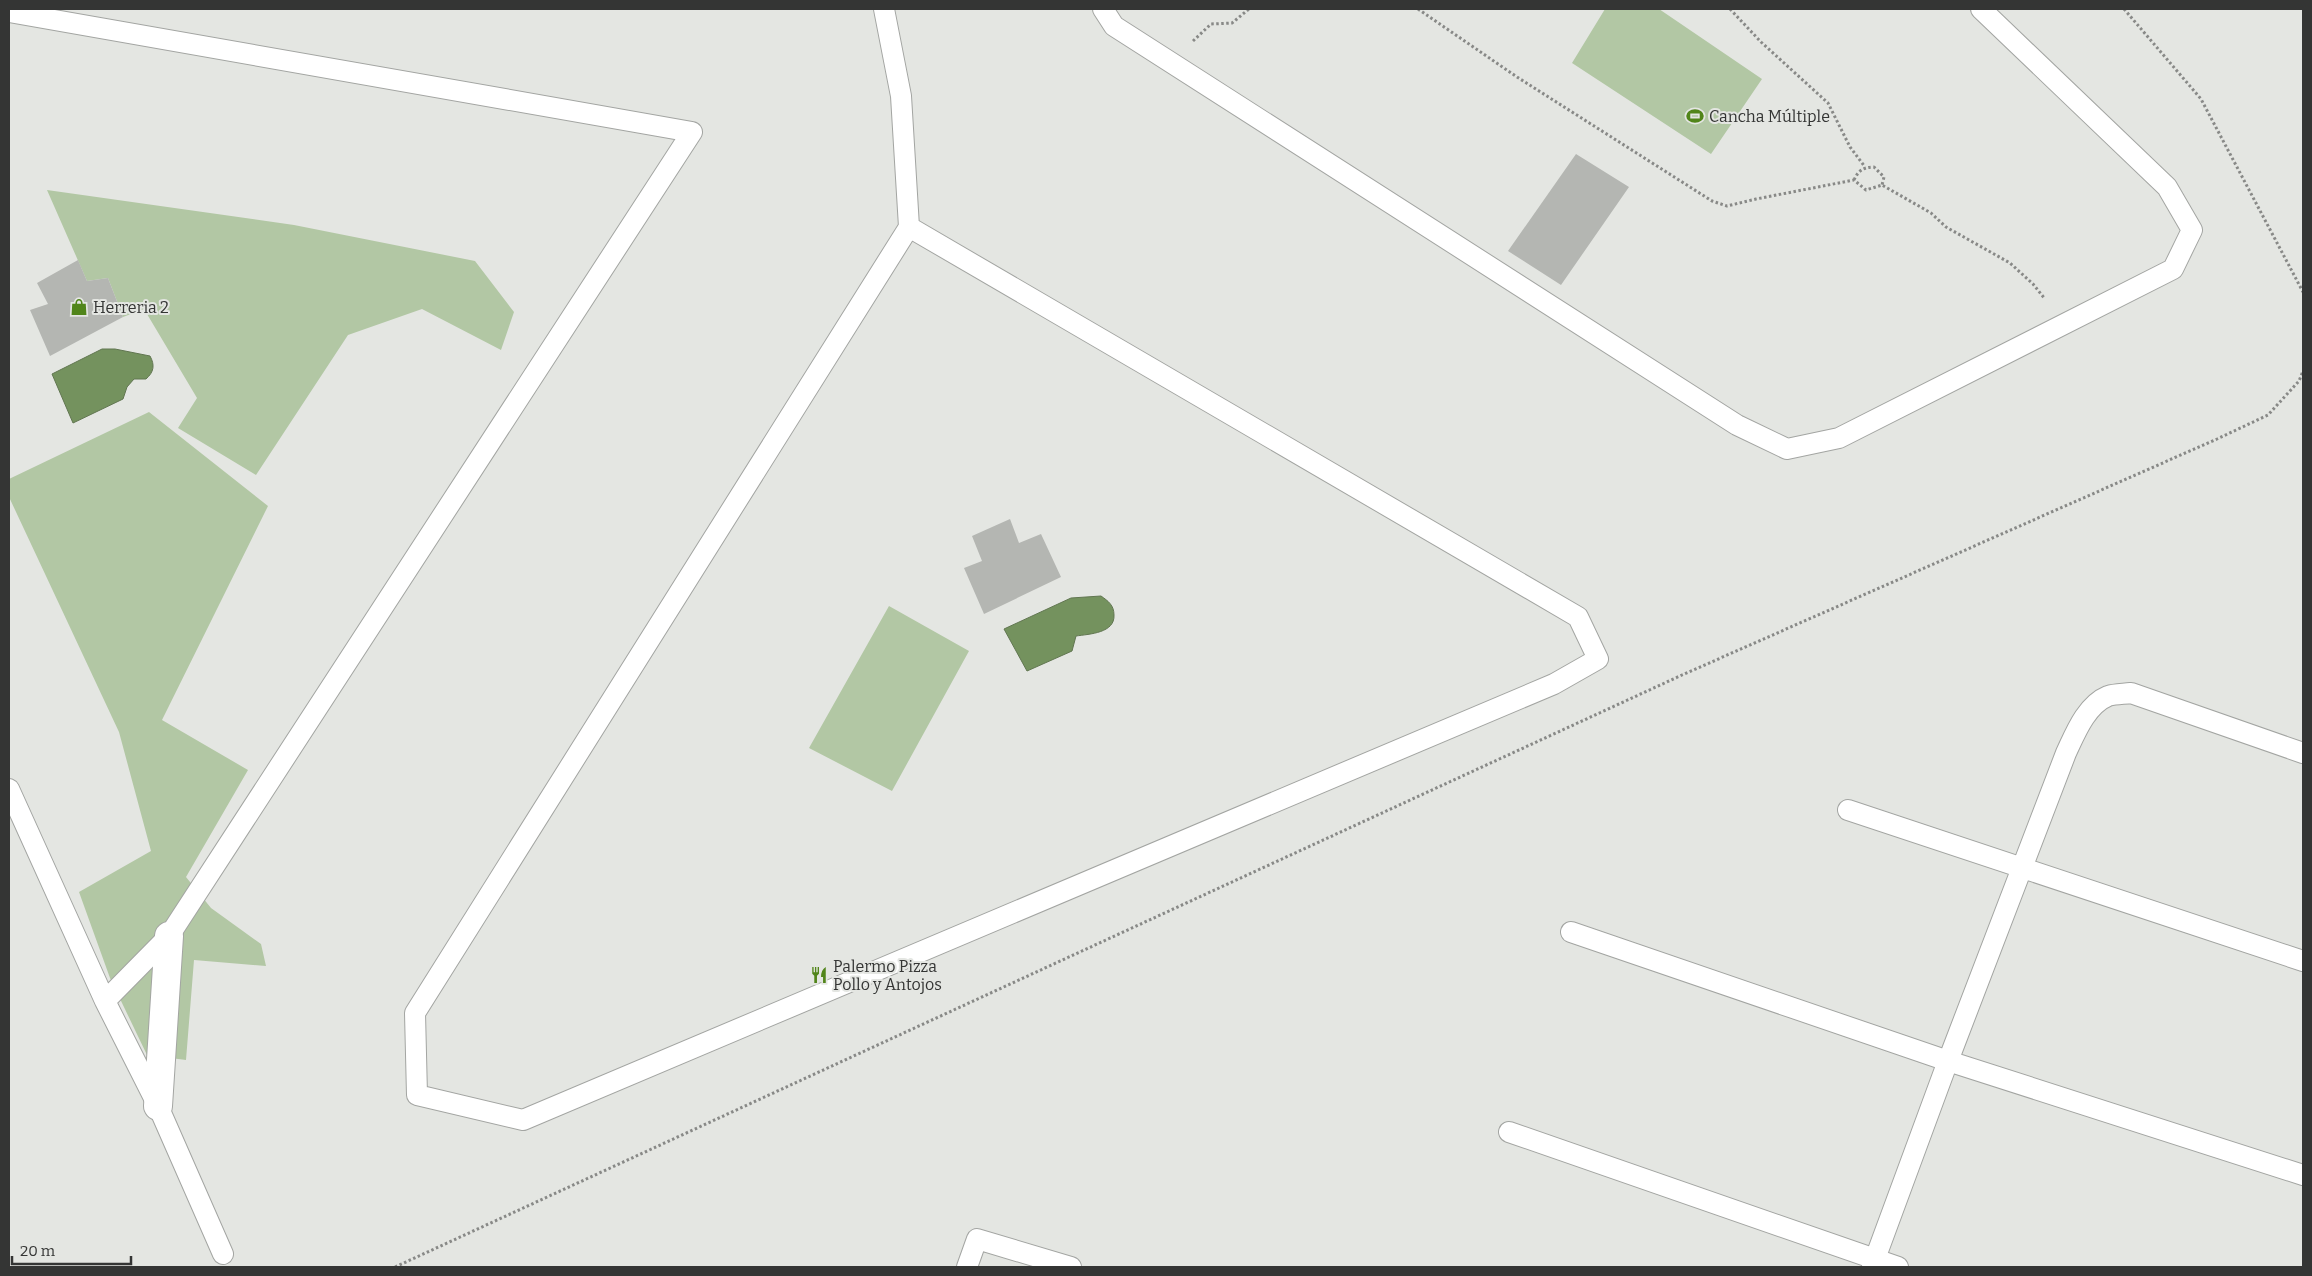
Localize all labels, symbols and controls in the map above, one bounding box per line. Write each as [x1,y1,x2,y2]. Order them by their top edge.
sports icon: Cancha Múltiple [1685,106,1705,126]
place label: Cancha Múltiple [1709,107,1830,126]
shop icon: Herreria 2 [69,297,89,317]
place label: Herreria 2 [93,298,169,317]
place label: Palermo Pizza Pollo y Antojos [833,957,942,994]
restaurant icon: Palermo Pizza Pollo y Antojos [809,965,829,985]
scale bar [12,1234,131,1266]
text: 20 m [20,1242,56,1260]

